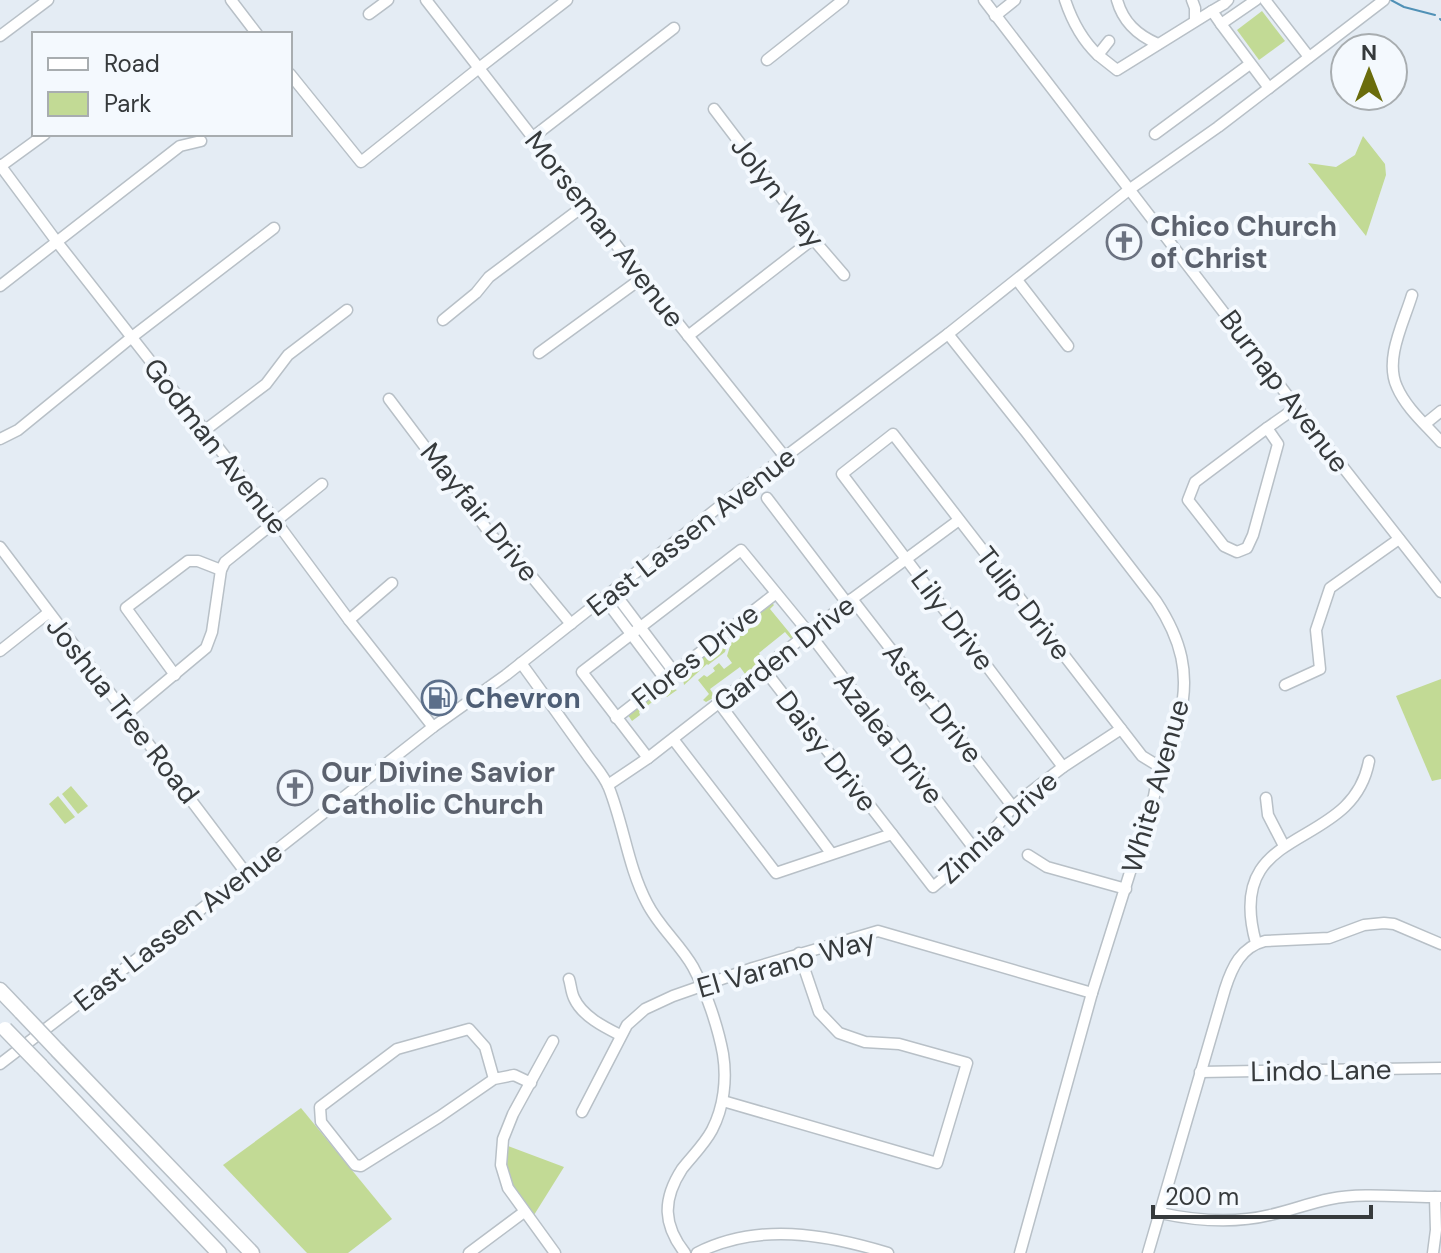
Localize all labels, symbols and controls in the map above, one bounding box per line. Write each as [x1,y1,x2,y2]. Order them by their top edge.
legend [32,32,292,136]
north arrow [1329,32,1409,112]
text: N [1361,38,1377,67]
text: Road [104,48,160,79]
text: Park [104,88,151,119]
street label: Morseman Avenue [516,124,693,335]
street label: Jolyn Way [722,129,833,256]
place label: Chico Church of Christ [1150,208,1337,277]
church icon: Chico Church of Christ [1105,223,1143,261]
street label: Burnap Avenue [1211,302,1358,480]
street label: Godman Avenue [135,351,296,542]
street label: Mayfair Drive [412,435,547,590]
street label: East Lassen Avenue [579,438,803,625]
street label: Tulip Drive [968,539,1080,668]
street label: Lily Drive [903,562,1003,678]
street label: Garden Drive [706,587,863,720]
street label: Flores Drive [624,595,766,718]
street label: Joshua Tree Road [38,609,207,811]
street label: Aster Drive [874,636,991,771]
street label: Azalea Drive [825,665,952,812]
fuel station icon: Chevron [420,679,458,717]
place label: Chevron [465,680,581,717]
street label: Daisy Drive [768,683,886,819]
street label: White Avenue [1113,695,1198,877]
place label: Our Divine Savior Catholic Church [321,754,555,823]
street label: Zinnia Drive [931,763,1066,892]
church icon: Our Divine Savior Catholic Church [276,769,314,807]
street label: East Lassen Avenue [66,833,290,1020]
street label: El Varano Way [693,920,880,1007]
street label: Lindo Lane [1250,1051,1392,1090]
scale bar [1153,1169,1371,1219]
text: 200 m [1165,1181,1239,1212]

